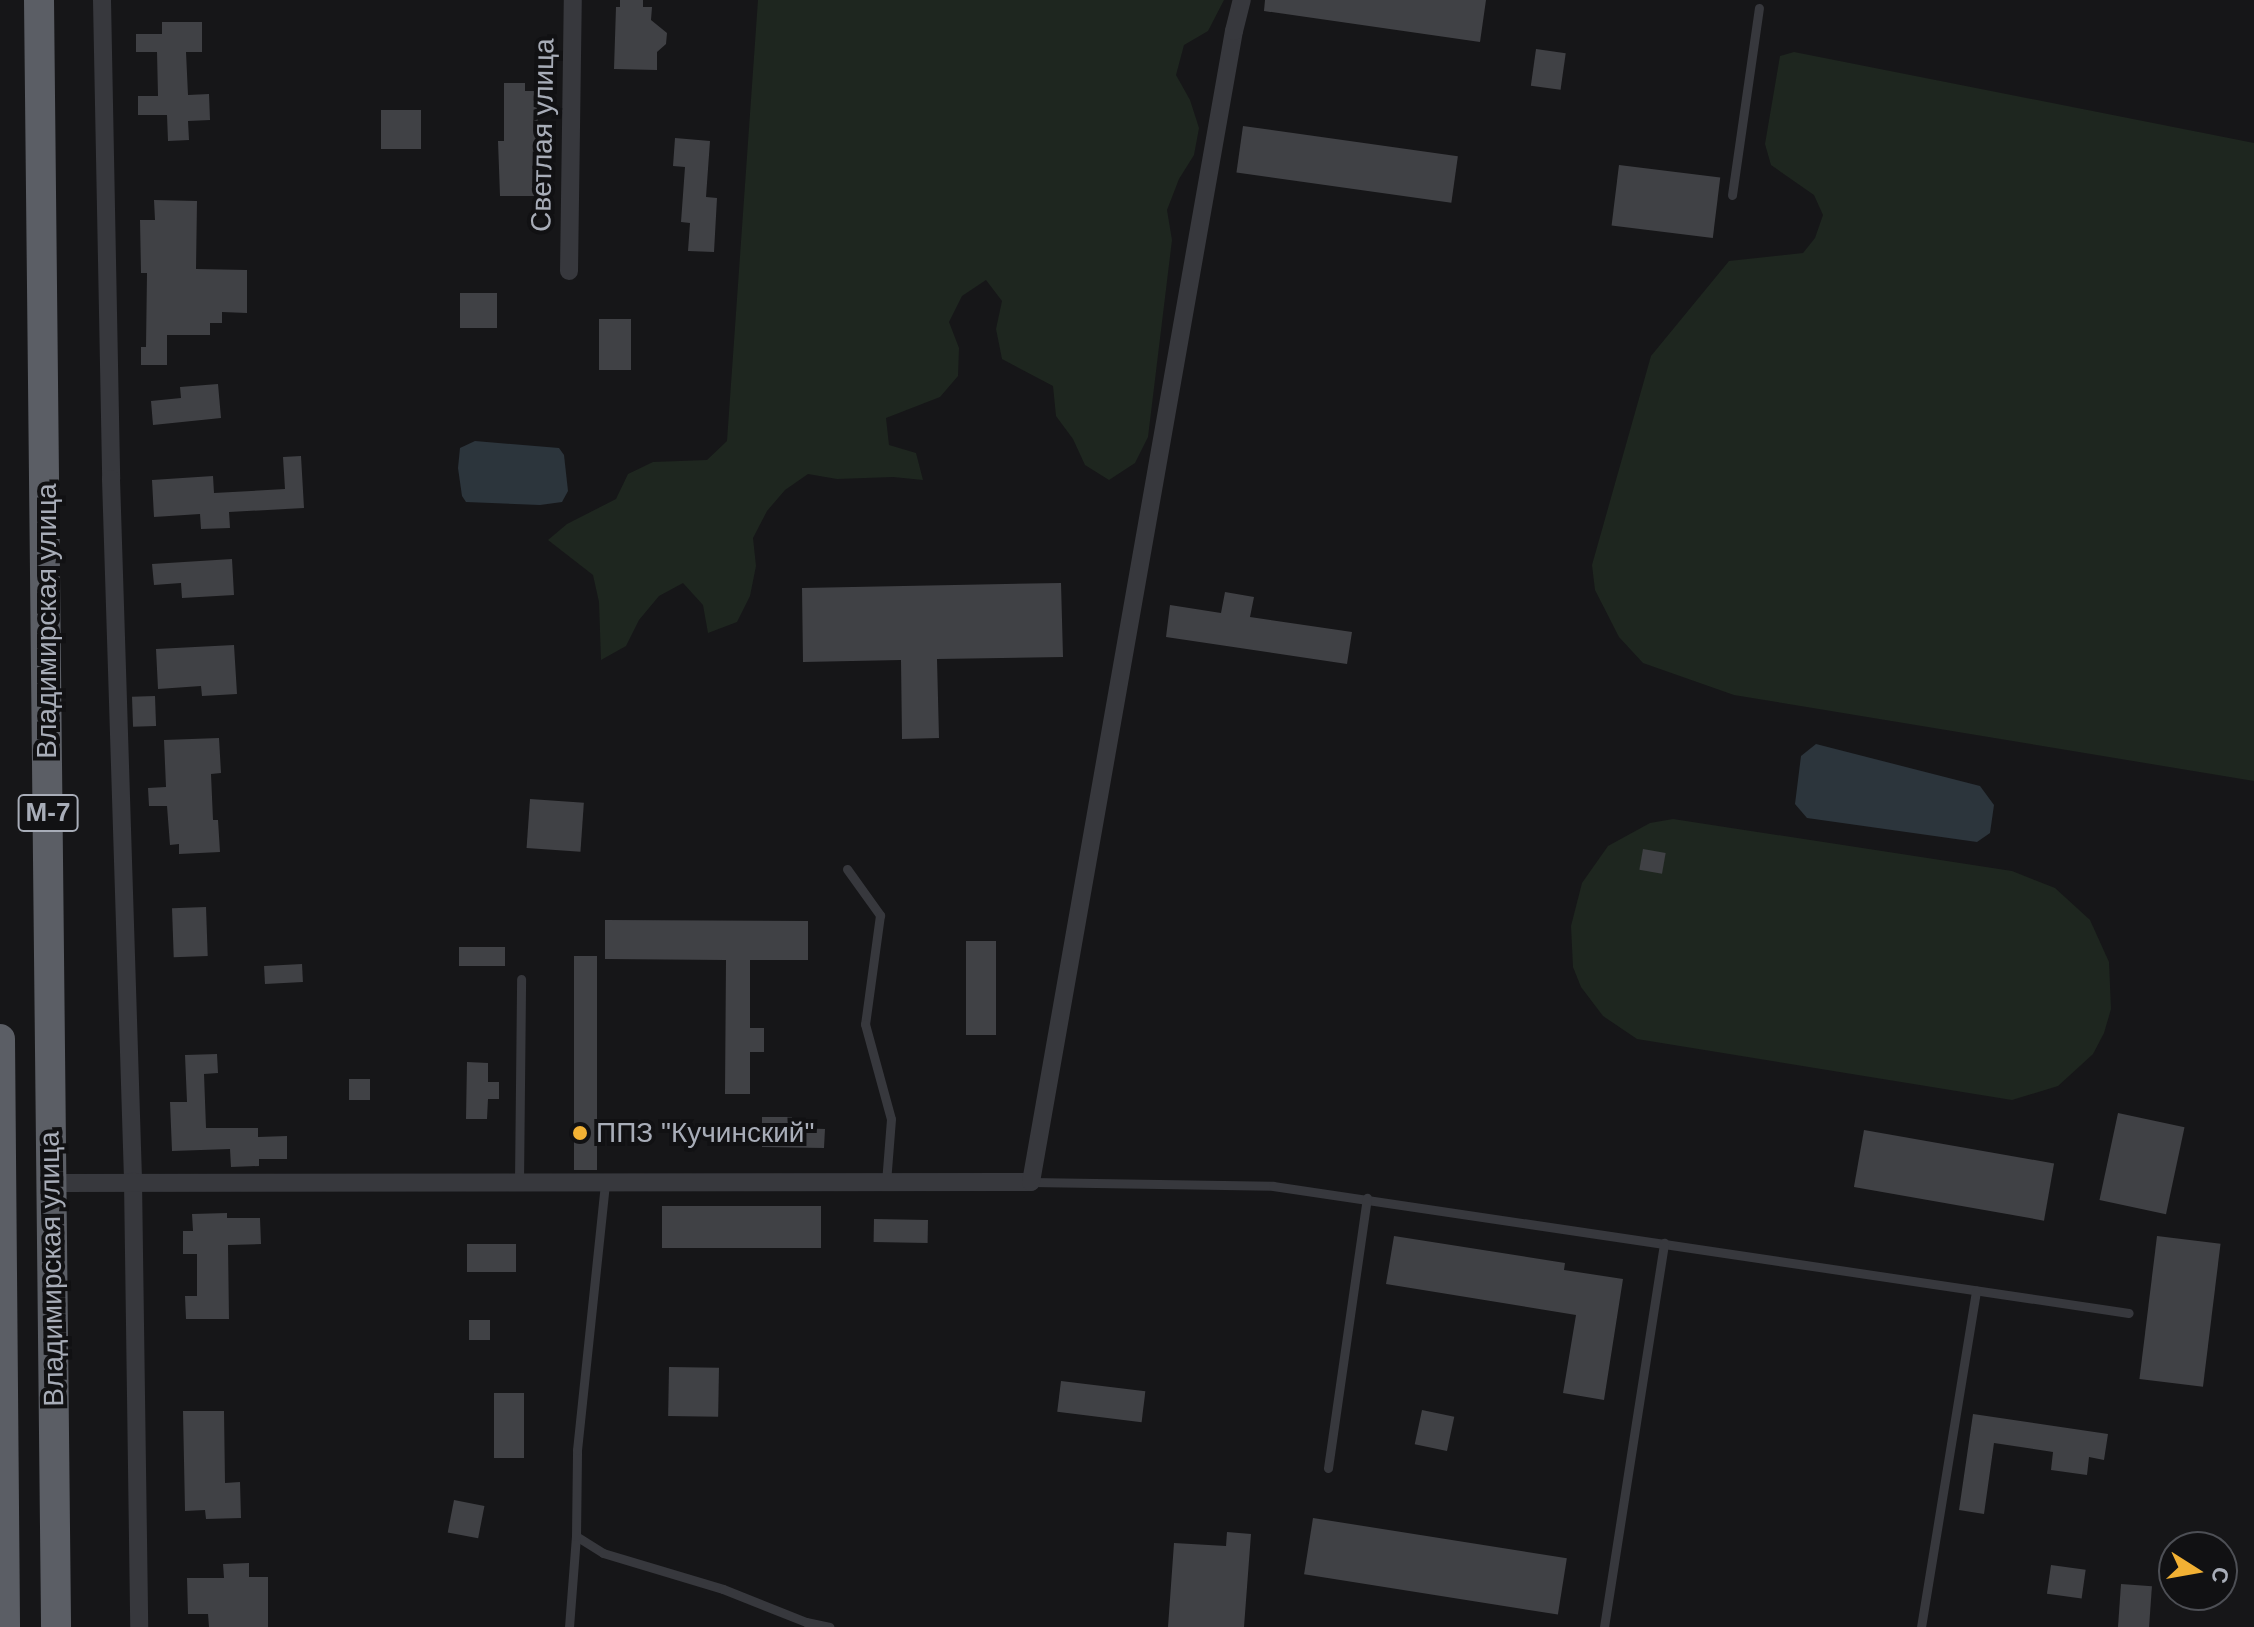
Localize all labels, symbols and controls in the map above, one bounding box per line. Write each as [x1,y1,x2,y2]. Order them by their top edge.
street label: Светлая улица [525,38,561,232]
street label: Владимирская улица [30,483,64,759]
road number: М-7 [16,791,80,835]
place label: ППЗ "Кучинский" [596,1116,814,1150]
marker: ППЗ "Кучинский" [571,1124,589,1142]
street label: Владимирская улица [33,1131,71,1407]
north arrow [2158,1531,2238,1611]
text: С [2206,1565,2234,1585]

